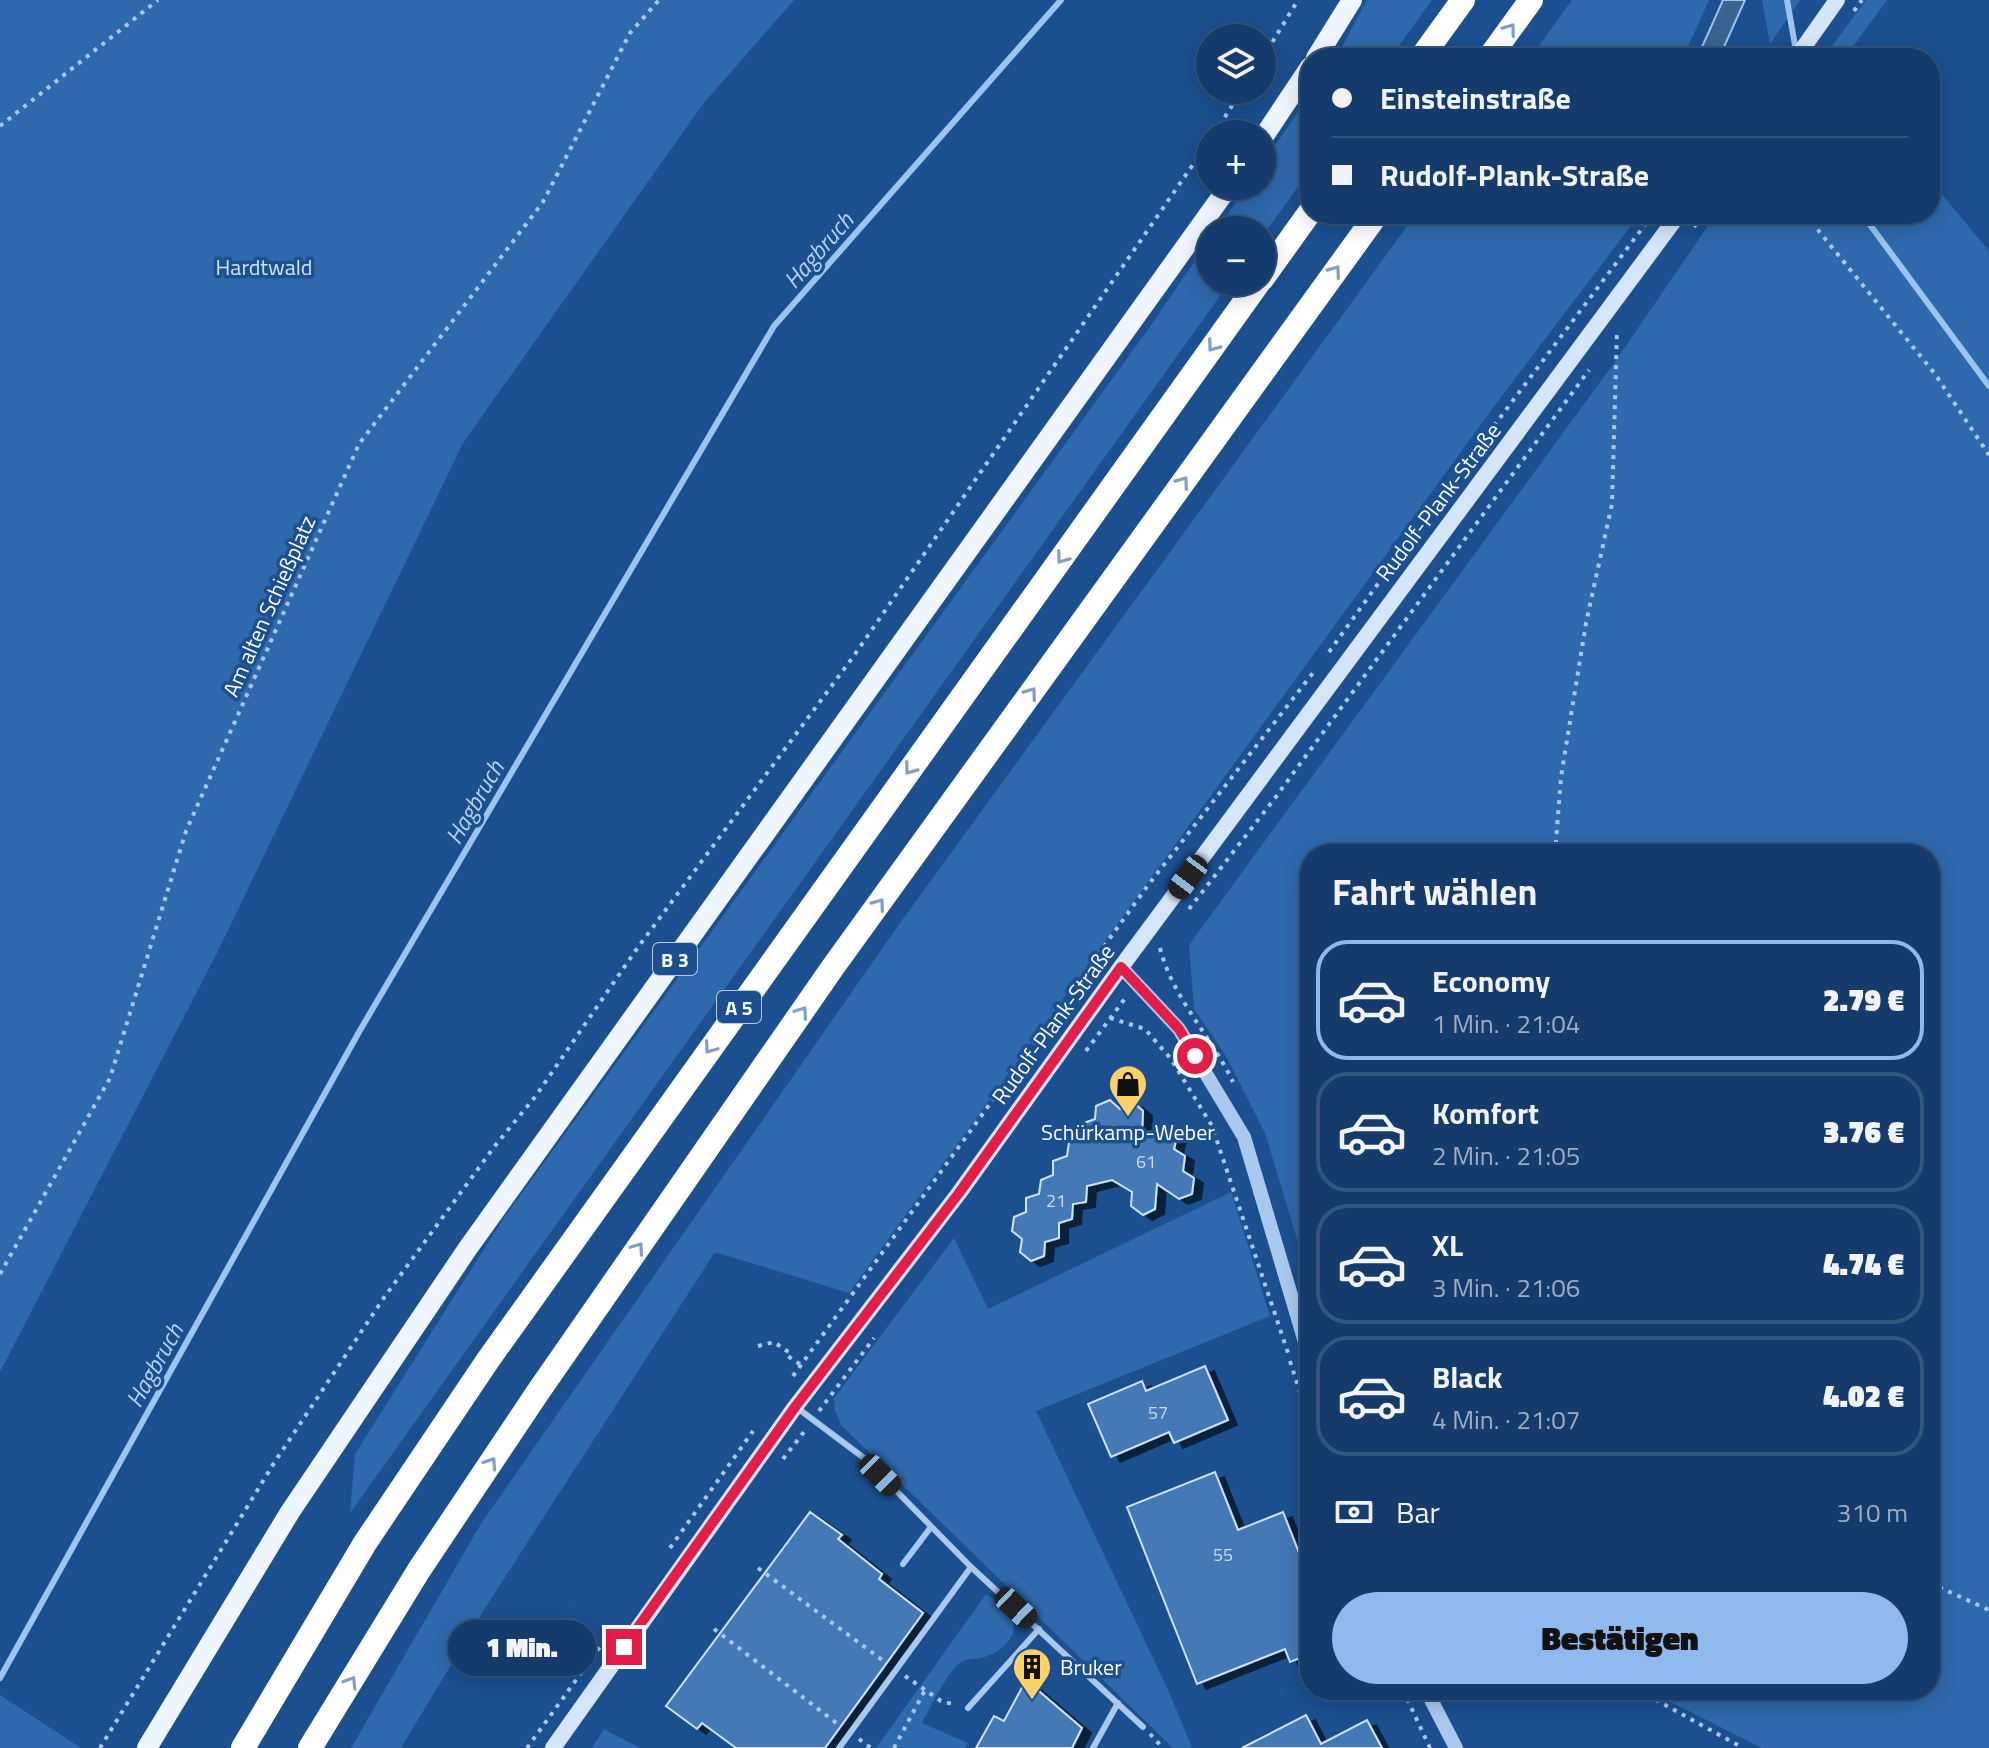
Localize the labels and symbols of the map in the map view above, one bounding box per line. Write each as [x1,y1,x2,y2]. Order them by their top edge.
one-way arrow [1500,23,1515,38]
water label: Hagbruch [774,203,862,296]
park label: Hardtwald [216,250,312,284]
one-way arrow [1325,266,1340,280]
one-way arrow [1208,338,1223,352]
street label: Rudolf-Plank-Straße [1367,415,1509,589]
one-way arrow [1173,476,1188,491]
street label: Am alten Schießplatz [214,510,324,702]
one-way arrow [1057,549,1071,563]
one-way arrow [1021,687,1036,701]
water label: Hagbruch [436,753,513,851]
one-way arrow [905,760,920,774]
car [1164,851,1212,903]
one-way arrow [869,898,884,912]
street label: Rudolf-Plank-Straße [983,937,1123,1111]
road number: B 3 [653,943,697,975]
road number: A 5 [717,991,761,1023]
one-way arrow [792,1006,807,1020]
route start [1177,1038,1213,1074]
one-way arrow [705,1040,720,1054]
shop icon: Schürkamp-Weber [1107,1063,1149,1118]
place label: Schürkamp-Weber [1041,1115,1215,1149]
house number: 61 [1136,1148,1156,1175]
house number: 21 [1046,1187,1066,1214]
one-way arrow [628,1243,643,1257]
water label: Hagbruch [116,1315,192,1414]
house number: 57 [1148,1399,1168,1426]
car [855,1450,905,1500]
one-way arrow [481,1457,496,1471]
house number: 55 [1213,1541,1233,1568]
car [990,1583,1042,1633]
callout: 1 Min. [448,1619,596,1675]
route end [606,1629,642,1665]
building icon: Bruker [1011,1646,1053,1701]
place label: Bruker [1060,1650,1122,1684]
one-way arrow [341,1676,356,1690]

